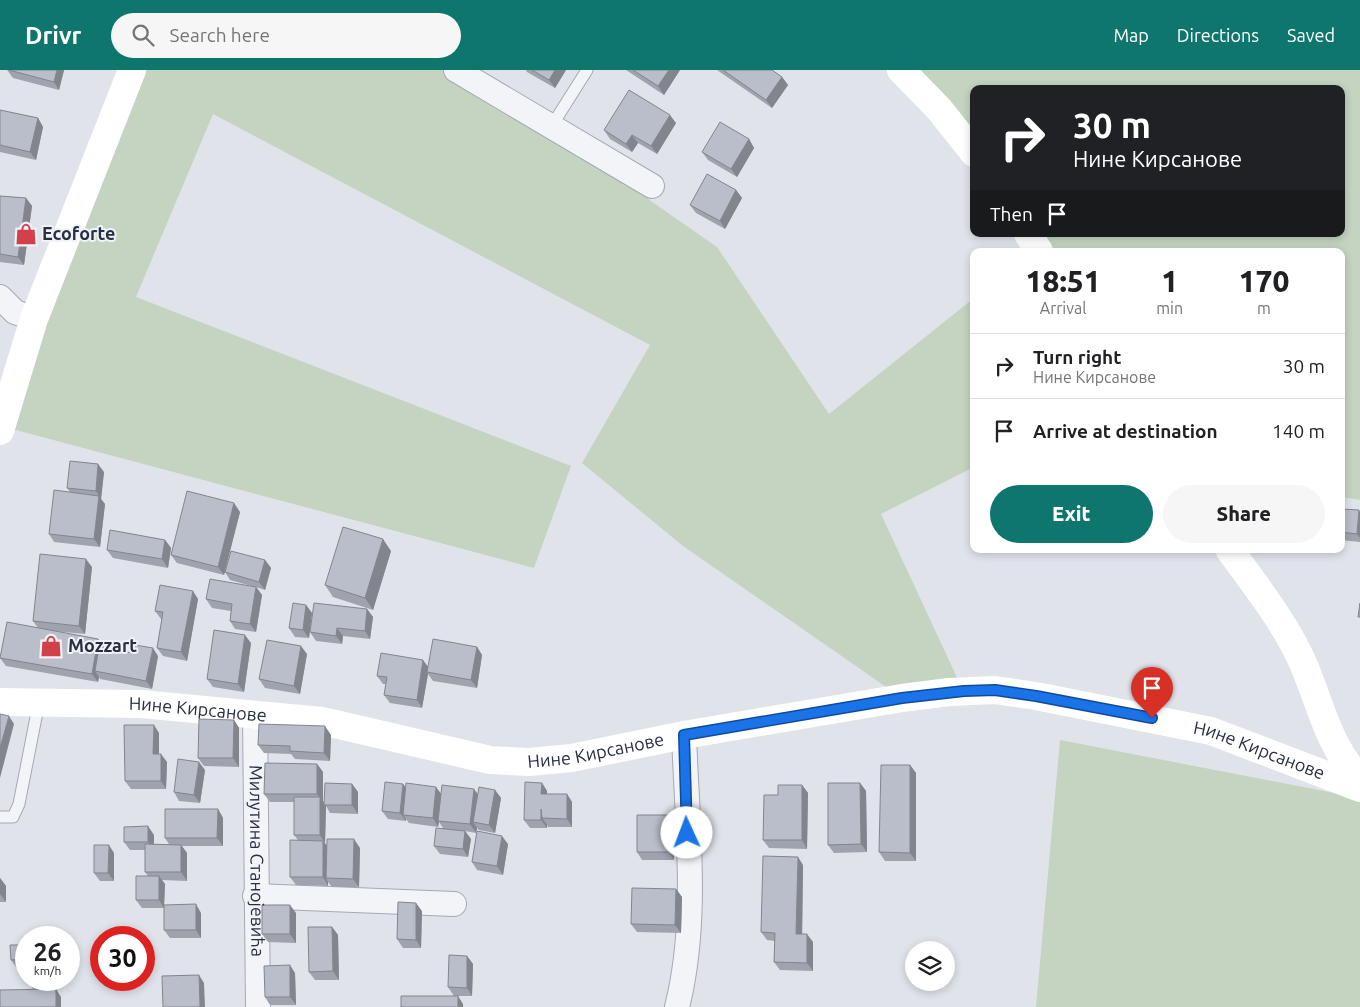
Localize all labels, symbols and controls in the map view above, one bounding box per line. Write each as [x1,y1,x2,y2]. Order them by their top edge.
search box [111,13,461,58]
icon: search [129,21,157,49]
text: Drivr [25,22,81,49]
text: Search here [169,24,270,46]
text: Map [1113,25,1149,45]
text: Directions [1177,25,1259,45]
text: Saved [1287,25,1335,45]
icon: right [990,105,1055,170]
text: 30 m [1073,105,1151,145]
text: Нине Кирсанове [1073,146,1242,171]
icon: arrive [1043,200,1071,228]
text: Then [990,203,1033,225]
shop icon: Ecoforte [13,221,39,247]
place label: Ecoforte [42,223,115,243]
text: 18:51 [1026,264,1101,298]
text: 1 [1161,264,1178,298]
text: 170 [1239,264,1289,298]
text: Arrival [1040,299,1086,317]
text: min [1156,299,1183,317]
text: m [1257,299,1271,317]
text: Turn right [1033,346,1121,368]
icon: right [990,352,1018,380]
text: 30 m [1283,355,1325,377]
text: Нине Кирсанове [1033,368,1156,386]
icon: arrive [990,417,1018,445]
text: Arrive at destination [1033,420,1218,442]
text: 140 m [1272,420,1325,442]
button: Exit [990,485,1153,543]
button: Share [1163,485,1325,543]
shop icon: Mozzart [38,633,64,659]
place label: Mozzart [68,635,137,655]
pin [1131,667,1173,718]
icon: arrive [1138,674,1166,702]
street label: Нине Кирсанове [129,693,268,725]
street label: Нине Кирсанове [1192,717,1328,783]
street label: Нине Кирсанове [526,728,666,771]
street label: Милутина Станојевића [247,765,268,957]
position arrow [660,806,712,858]
speed limit sign: 30 [90,926,155,991]
text: 26 [33,938,62,966]
map controls [905,941,955,991]
button: layers [905,941,955,991]
text: km/h [34,964,61,977]

